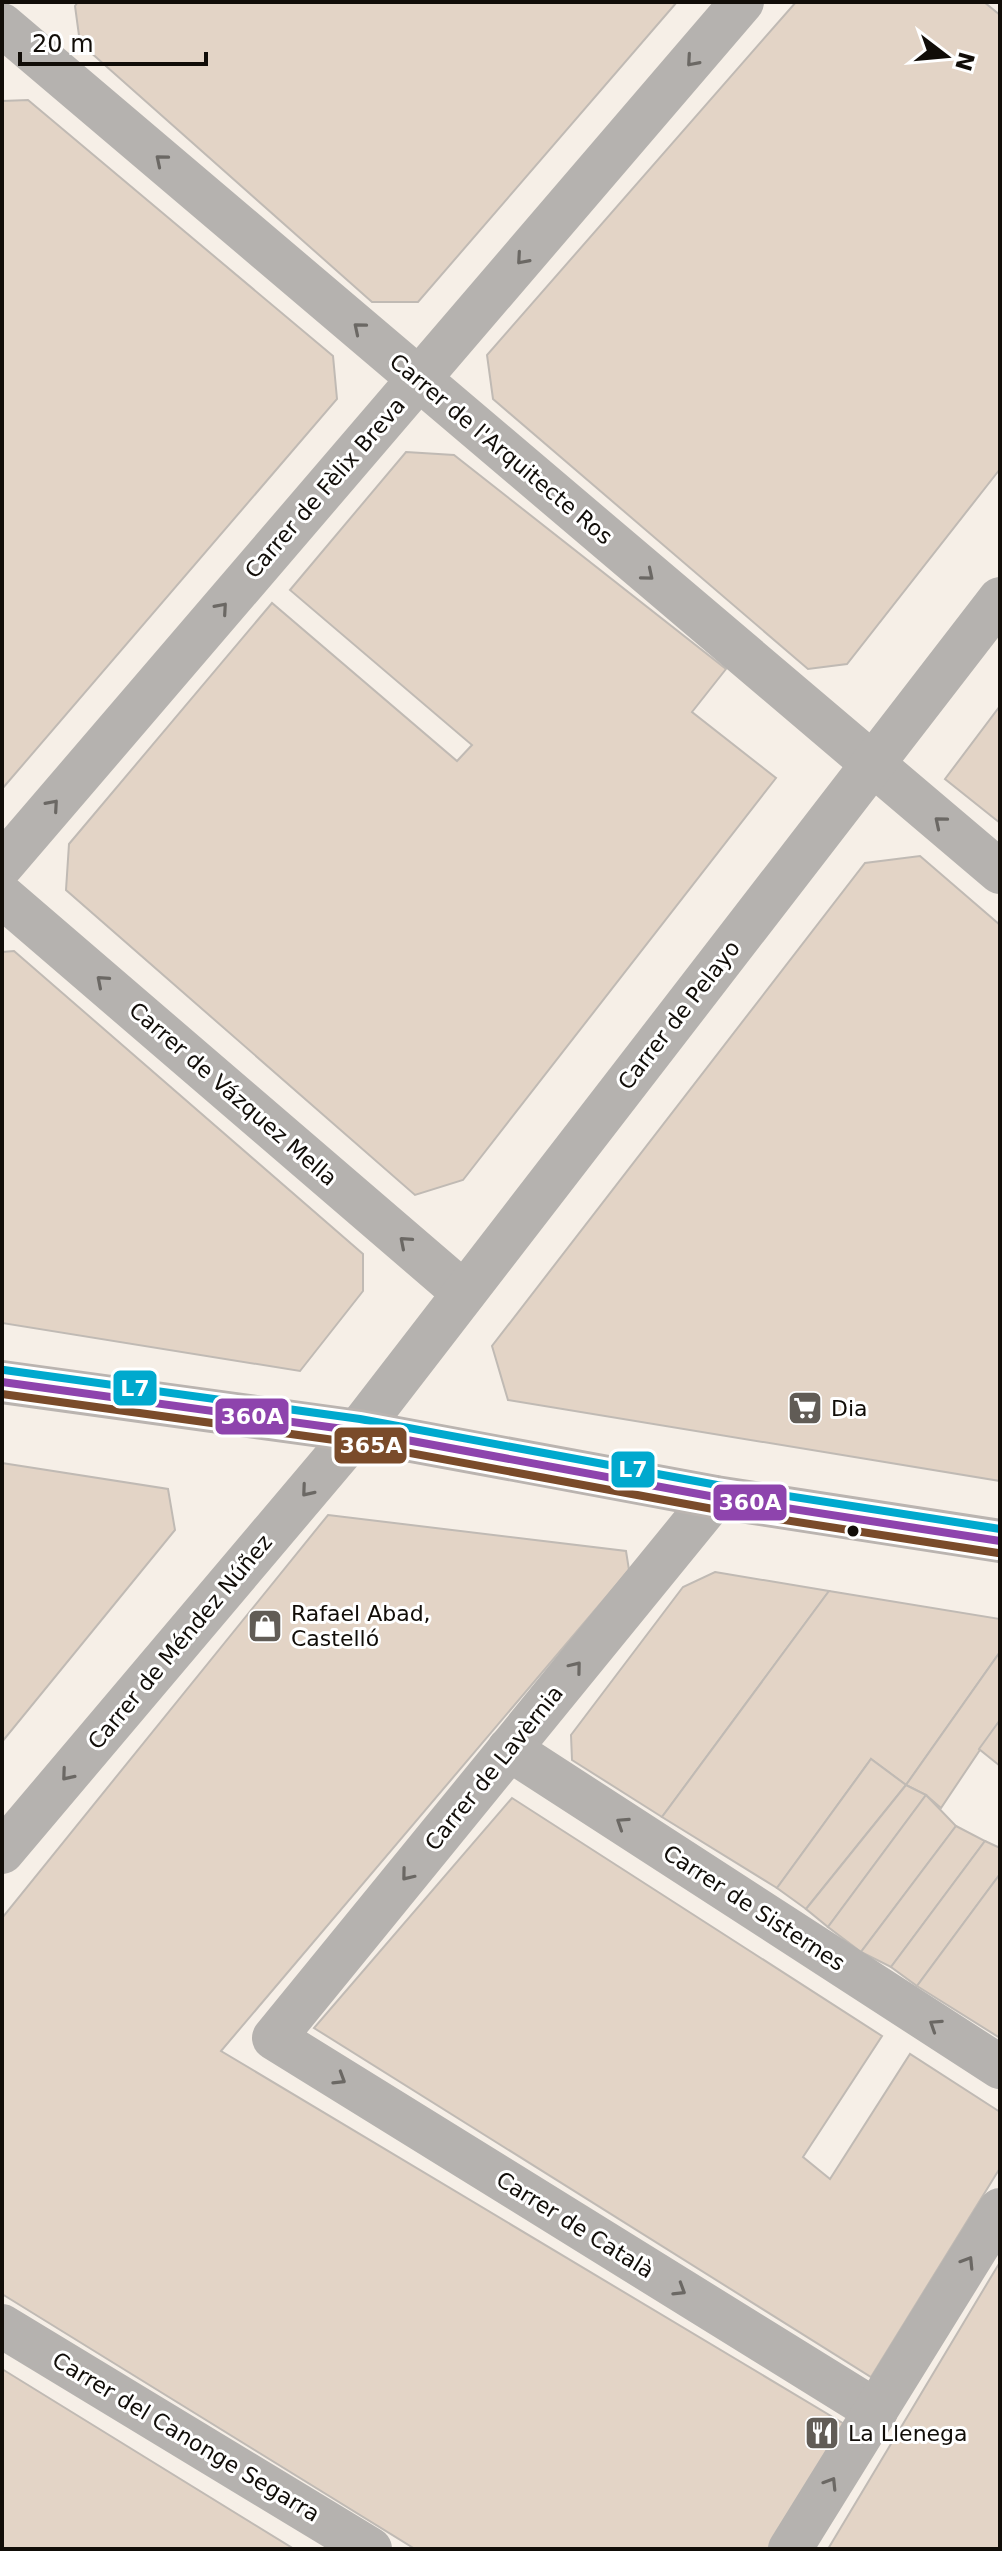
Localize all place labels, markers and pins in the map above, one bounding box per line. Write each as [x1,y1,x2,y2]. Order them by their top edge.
supermarket icon: Dia [786,1389,824,1427]
place label: Dia [831,1396,868,1421]
unlabelled marker [845,1523,861,1539]
place label: Rafael Abad, Castelló [291,1601,431,1651]
shop icon: Rafael Abad, Castelló [246,1607,284,1645]
restaurant icon: La Llenega [803,2414,841,2452]
place label: La Llenega [848,2421,968,2446]

